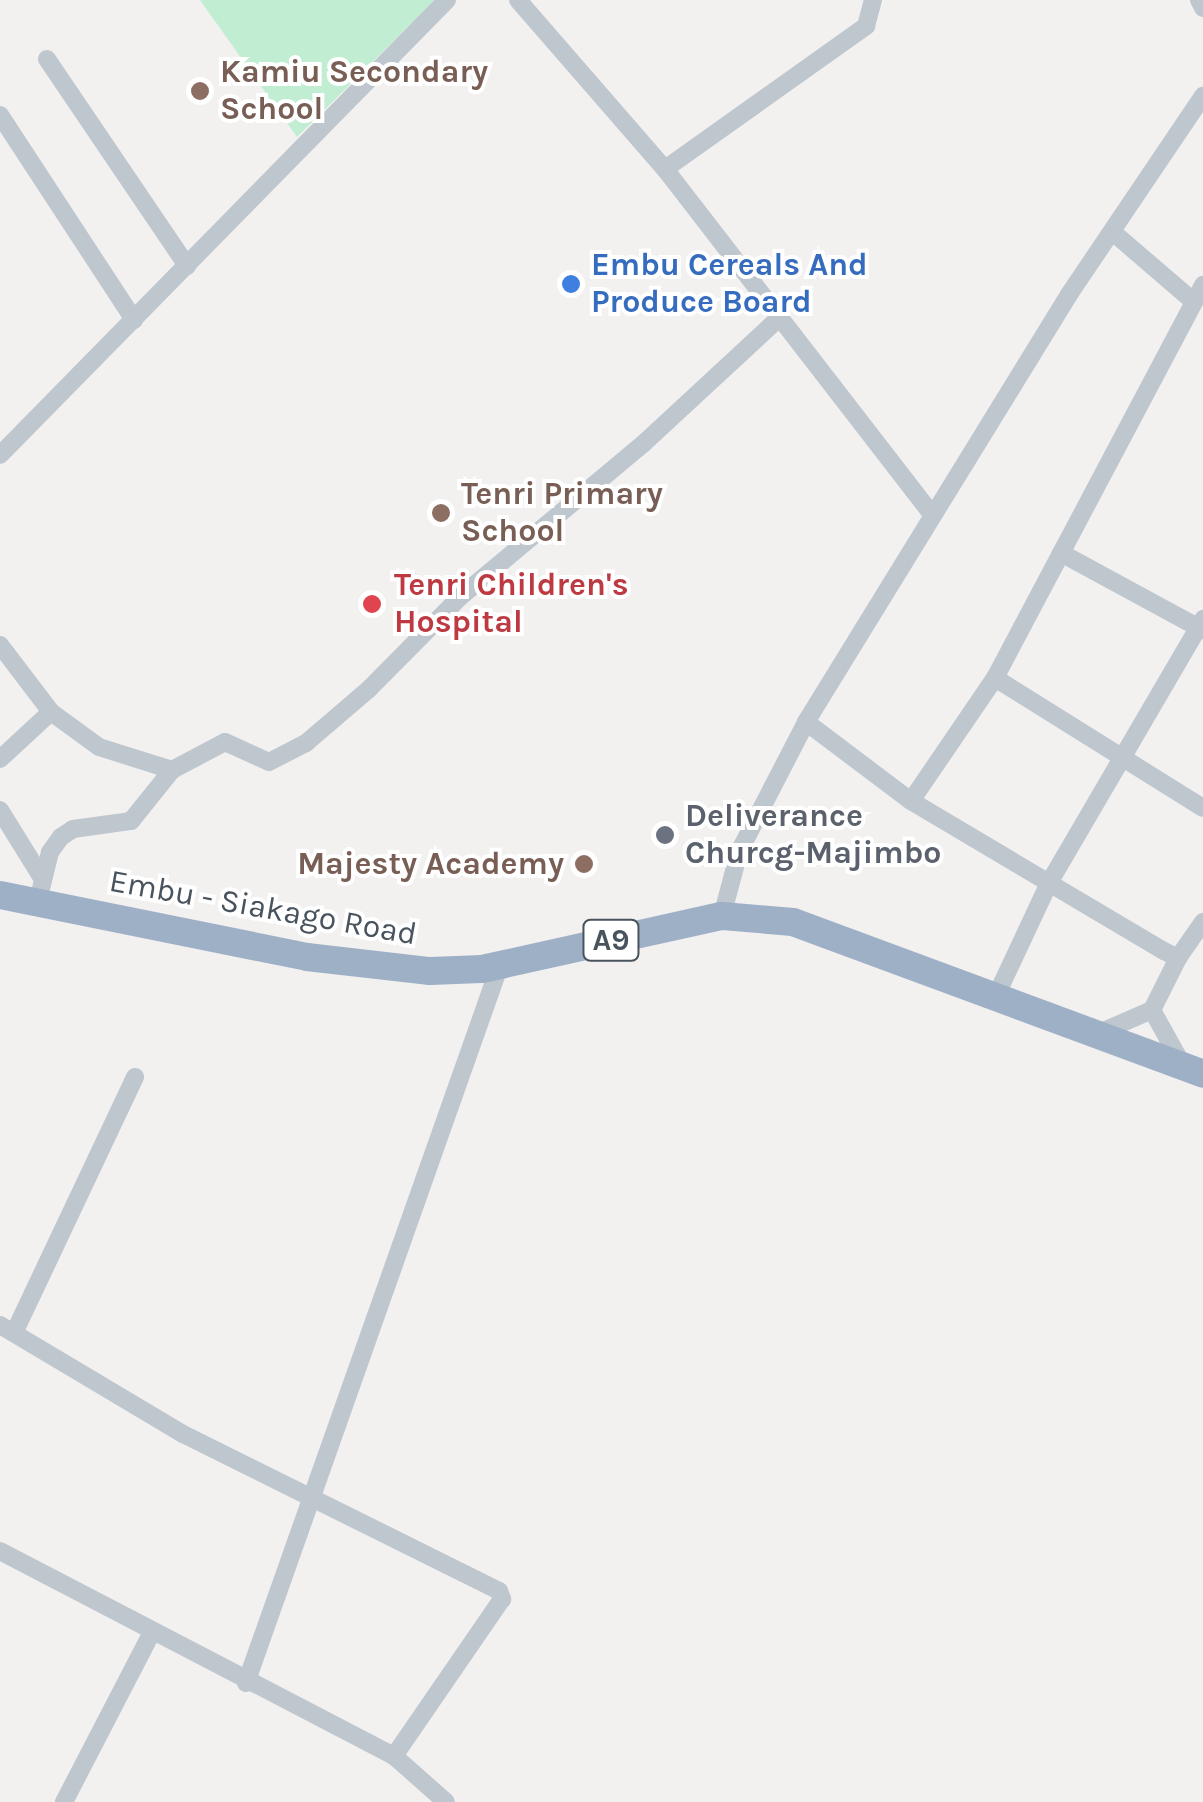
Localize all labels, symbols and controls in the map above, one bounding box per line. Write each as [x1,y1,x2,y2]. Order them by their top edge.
place label: Kamiu Secondary School [220,54,488,129]
marker: Kamiu Secondary School [189,80,211,102]
place label: Embu Cereals And Produce Board [591,247,868,322]
marker: Embu Cereals And Produce Board [560,273,582,295]
place label: Tenri Primary School [461,476,663,551]
marker: Tenri Primary School [430,502,452,524]
place label: Tenri Children's Hospital [394,567,629,642]
marker: Tenri Children's Hospital [359,591,385,617]
place label: Deliverance Churcg-Majimbo [685,798,941,873]
marker: Deliverance Churcg-Majimbo [654,824,676,846]
place label: Majesty Academy [297,845,564,883]
marker: Majesty Academy [573,853,595,875]
street label: Embu - Siakago Road [106,862,420,954]
road number: A9 [581,915,641,965]

